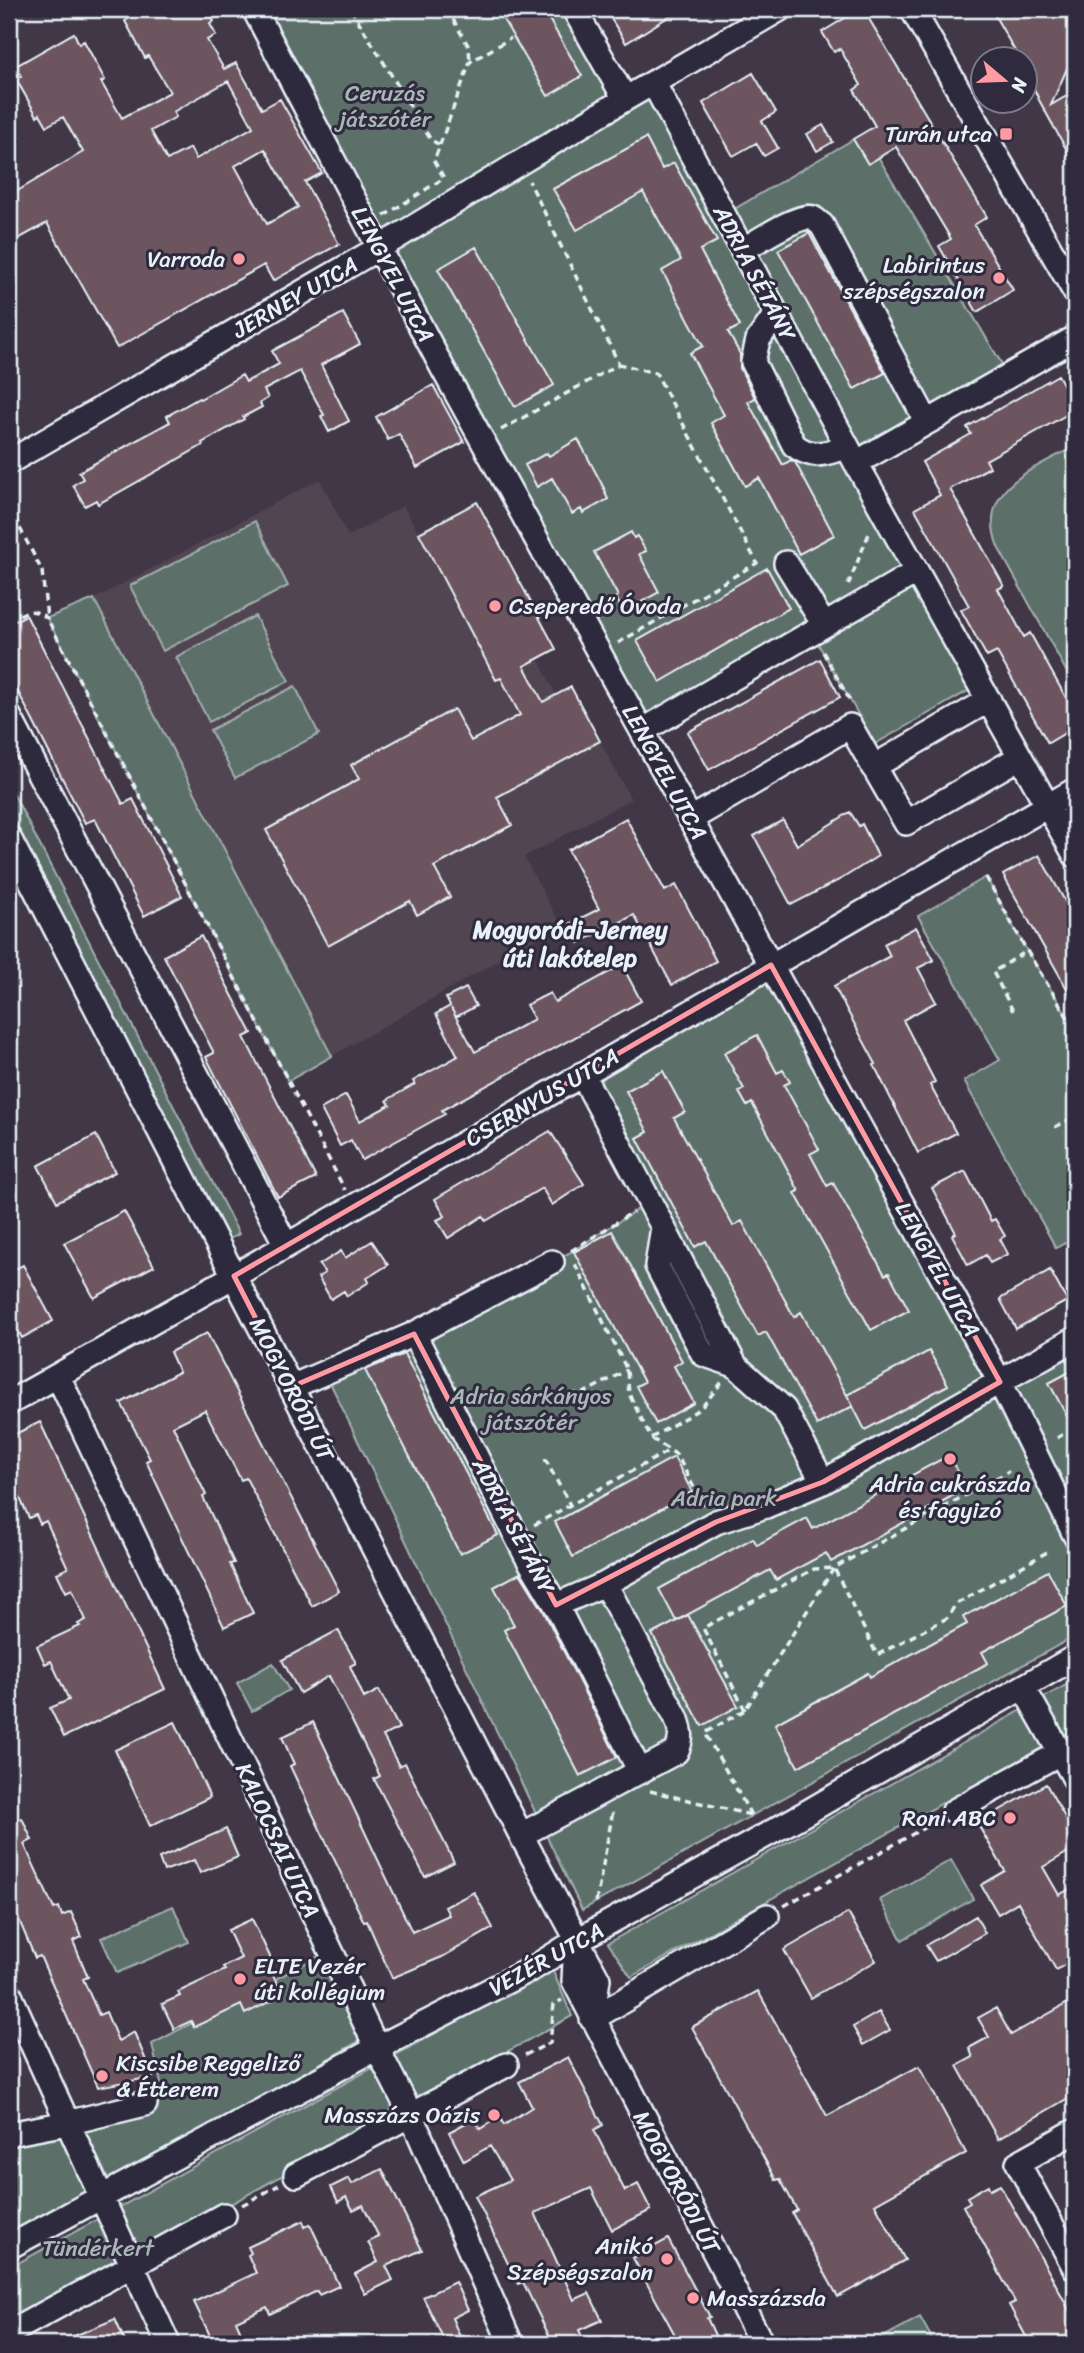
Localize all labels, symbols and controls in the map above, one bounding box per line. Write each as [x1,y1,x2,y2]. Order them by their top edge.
north arrow [968,46,1038,116]
park label: Ceruzás játszótér [334,73,433,140]
text: N [1002,73,1038,98]
place label: Turán utca [885,114,992,155]
marker: Turán utca [998,126,1014,142]
street label: ADRIA SÉTÁNY [701,197,808,349]
street label: LENGYEL UTCA [339,198,446,350]
place label: Varroda [147,239,225,280]
street label: JERNEY UTCA [224,245,366,351]
place label: Labirintus szépségszalon [842,245,986,312]
marker: Varroda [231,251,247,267]
marker: Labirintus szépségszalon [991,270,1007,286]
place label: Cseperedő Óvoda [509,586,681,627]
marker: Cseperedő Óvoda [487,598,503,614]
street label: LENGYEL UTCA [610,697,719,848]
district label: Mogyoródi–Jerney úti lakótelep [472,909,668,979]
street label: CSERNYUS UTCA [457,1036,627,1158]
street label: LENGYEL UTCA [883,1194,992,1345]
street label: MOGYORÓDI ÚT [237,1310,346,1470]
park label: Adria sárkányos játszótér [449,1376,612,1443]
street label: ADRIA SÉTÁNY [460,1450,567,1602]
marker: Adria cukrászda és fagyizó [942,1451,958,1467]
place label: Adria cukrászda és fagyizó [868,1464,1031,1531]
park label: Adria park [670,1478,777,1519]
street label: KALOCSAI UTCA [224,1756,332,1925]
place label: Roni ABC [902,1798,996,1839]
marker: Roni ABC [1002,1810,1018,1826]
street label: VEZÉR UTCA [481,1911,612,2008]
place label: ELTE Vezér úti kollégium [254,1946,386,2013]
marker: ELTE Vezér úti kollégium [232,1971,248,1987]
place label: Kiscsibe Reggeliző & Étterem [116,2043,302,2110]
marker: Kiscsibe Reggeliző & Étterem [94,2068,110,2084]
place label: Masszázs Oázis [324,2095,480,2136]
street label: MOGYORÓDI ÚT [621,2103,732,2263]
marker: Masszázs Oázis [486,2107,502,2123]
place label: Anikó Szépségszalon [507,2226,653,2293]
park label: Tündérkert [42,2228,155,2269]
marker: Anikó Szépségszalon [659,2251,675,2267]
place label: Masszázsda [707,2278,826,2319]
marker: Masszázsda [685,2290,701,2306]

